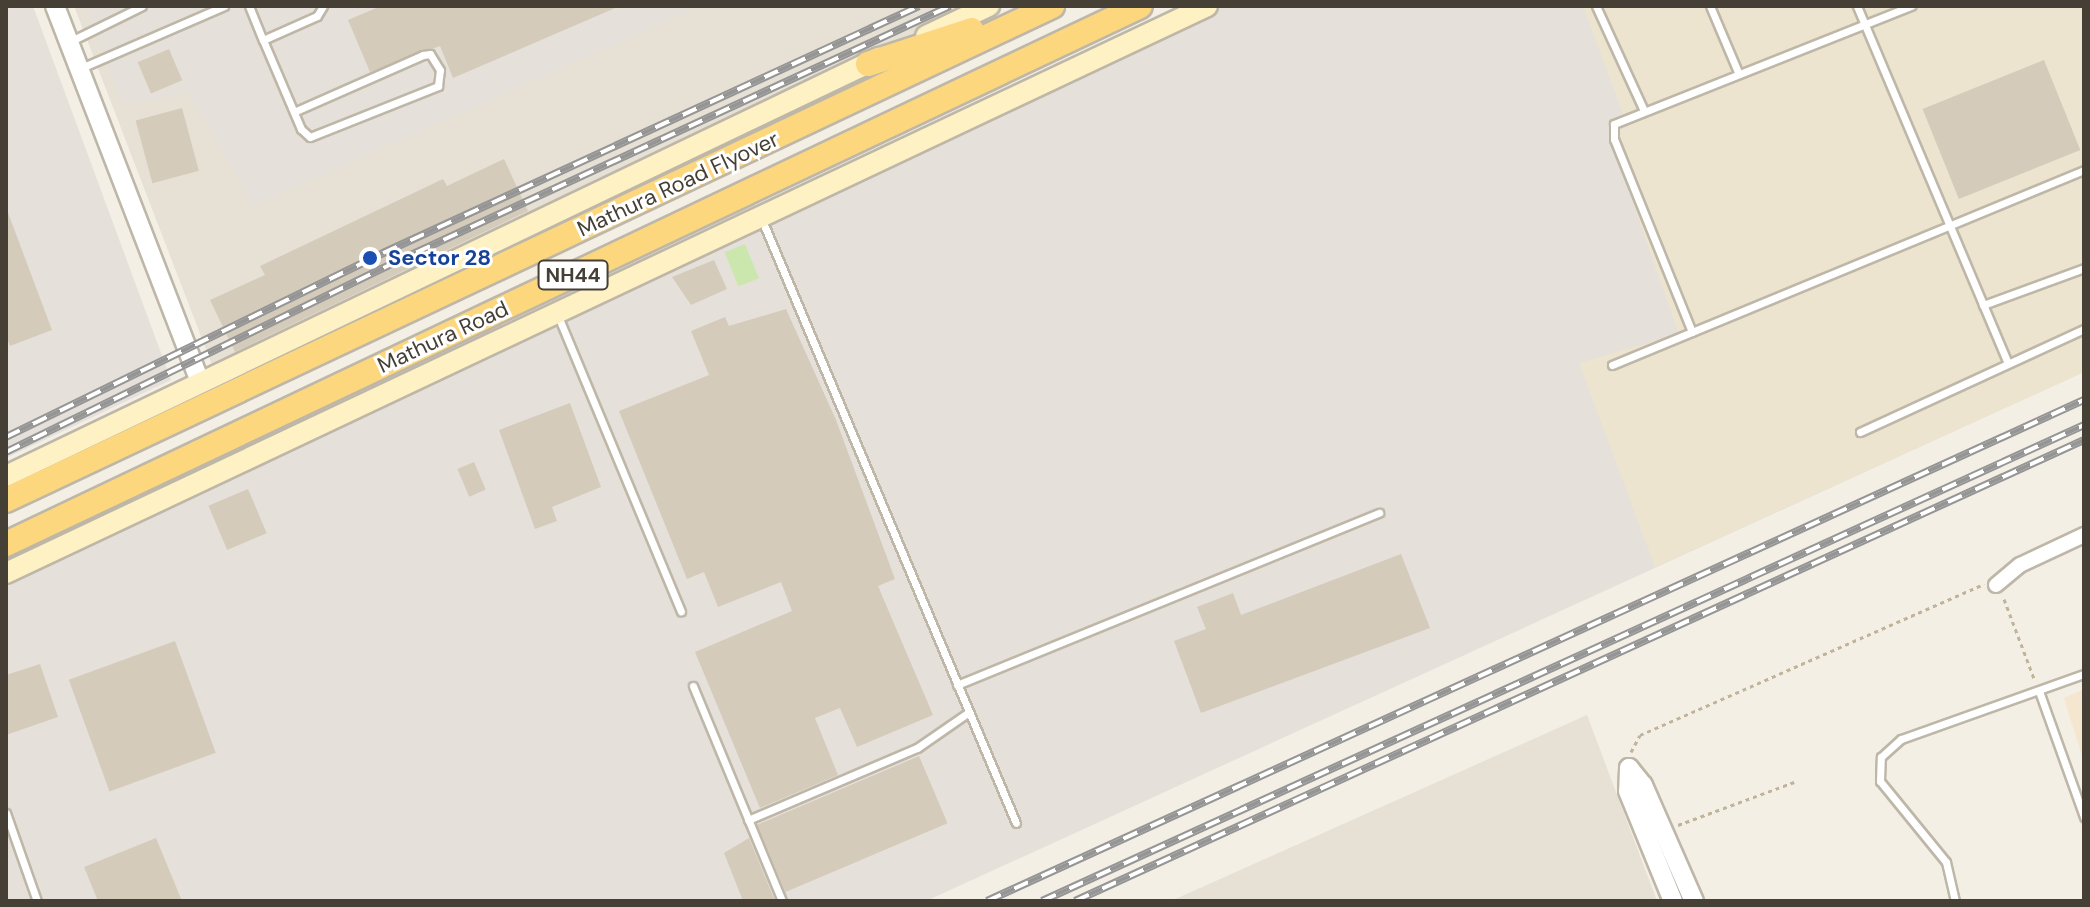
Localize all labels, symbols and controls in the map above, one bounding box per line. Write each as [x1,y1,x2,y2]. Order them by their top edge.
street label: Mathura Road Flyover [573,126,783,242]
place label: Sector 28 [388,245,491,271]
marker: Sector 28 [359,247,381,269]
road number: NH44 [537,259,609,291]
street label: Mathura Road [373,295,513,379]

